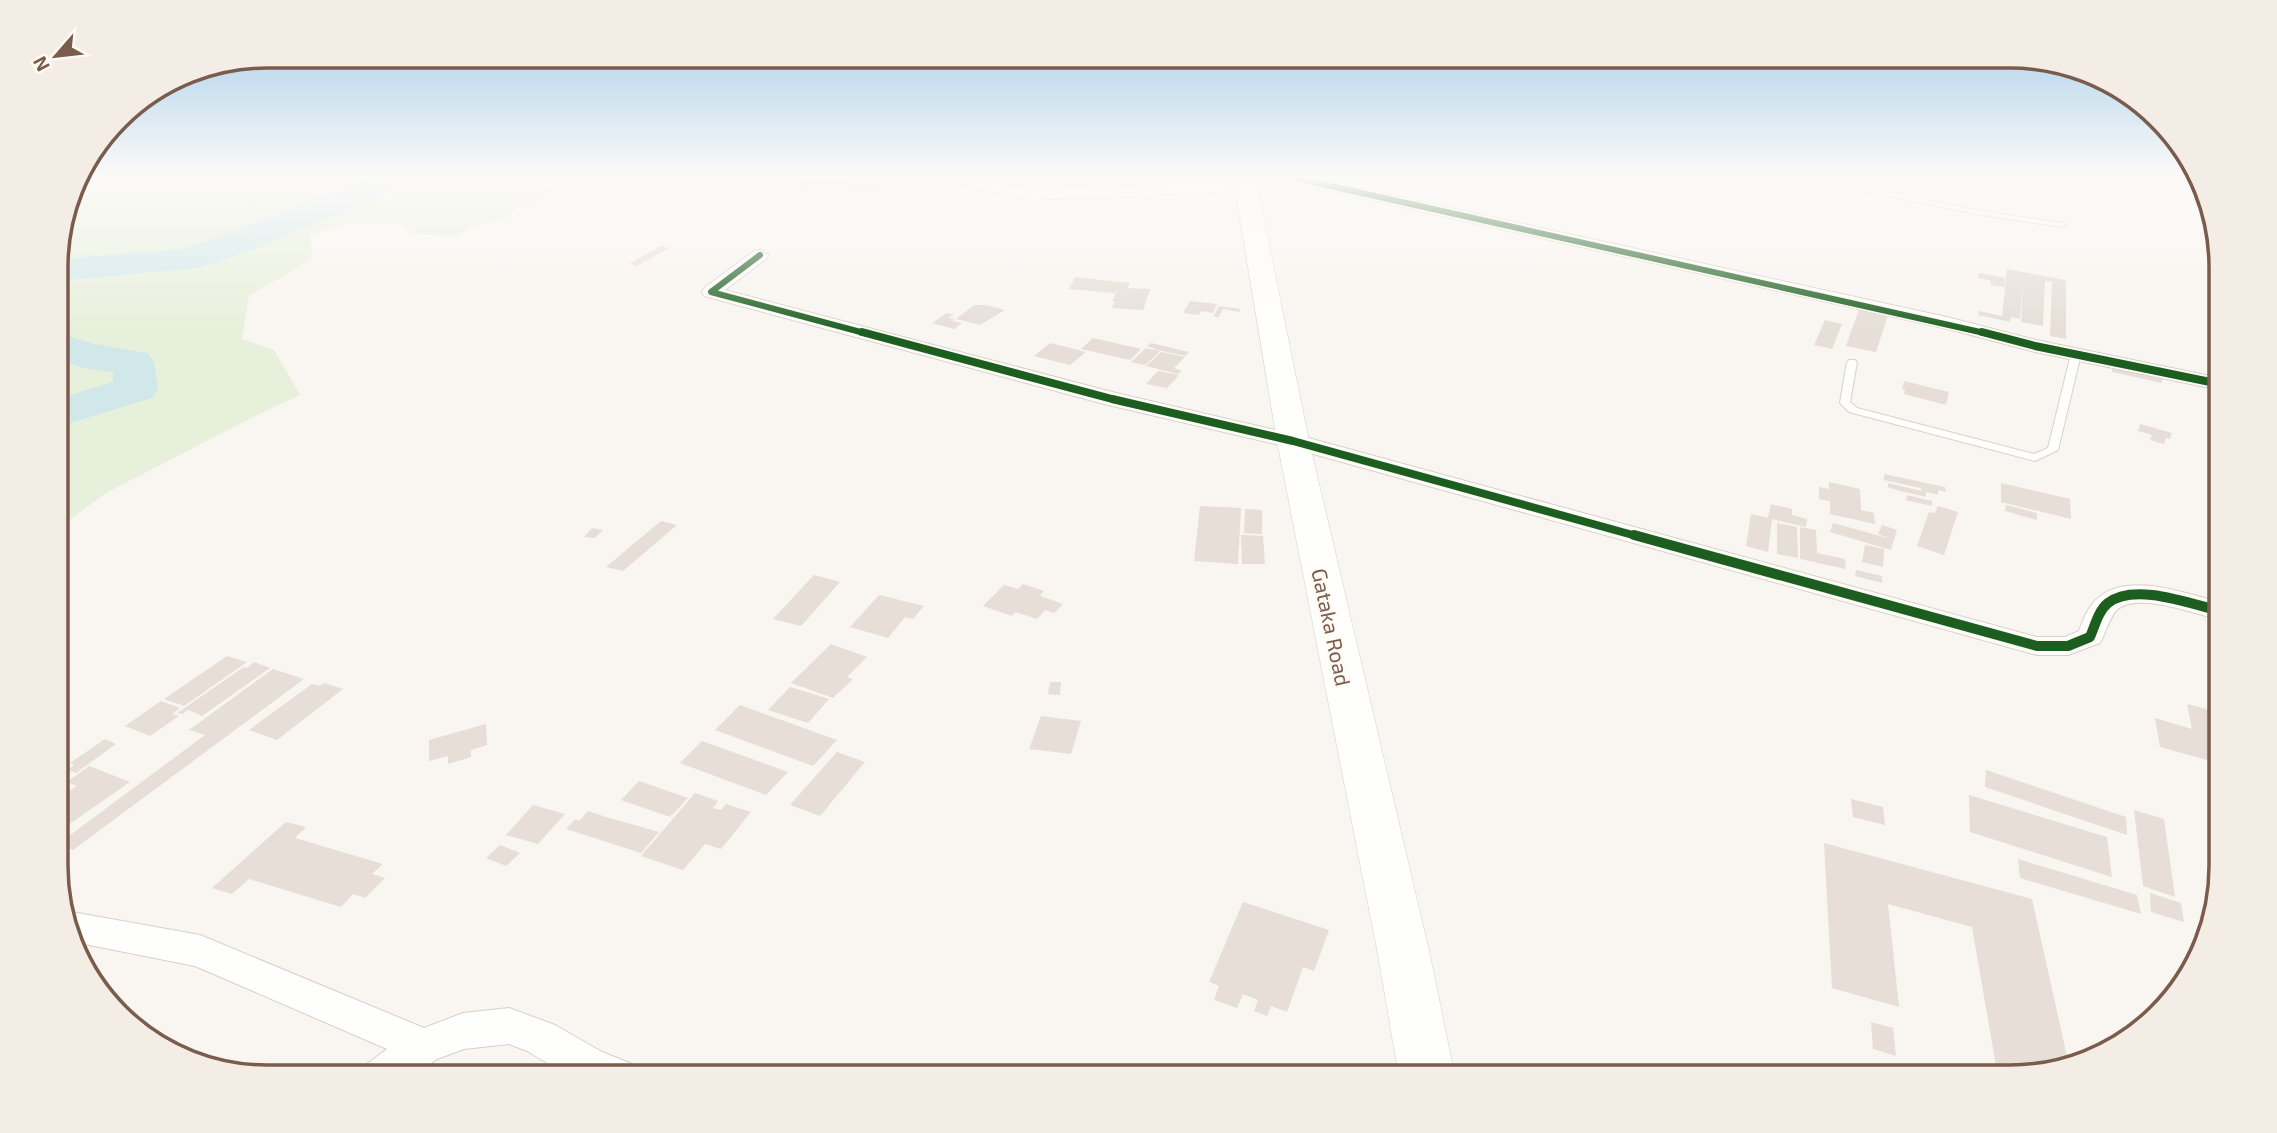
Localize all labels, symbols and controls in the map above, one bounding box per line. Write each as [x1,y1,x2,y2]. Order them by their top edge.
north arrow [21,21,91,91]
text: N [27,53,54,76]
street label: Gataka Road [1307,566,1357,688]

